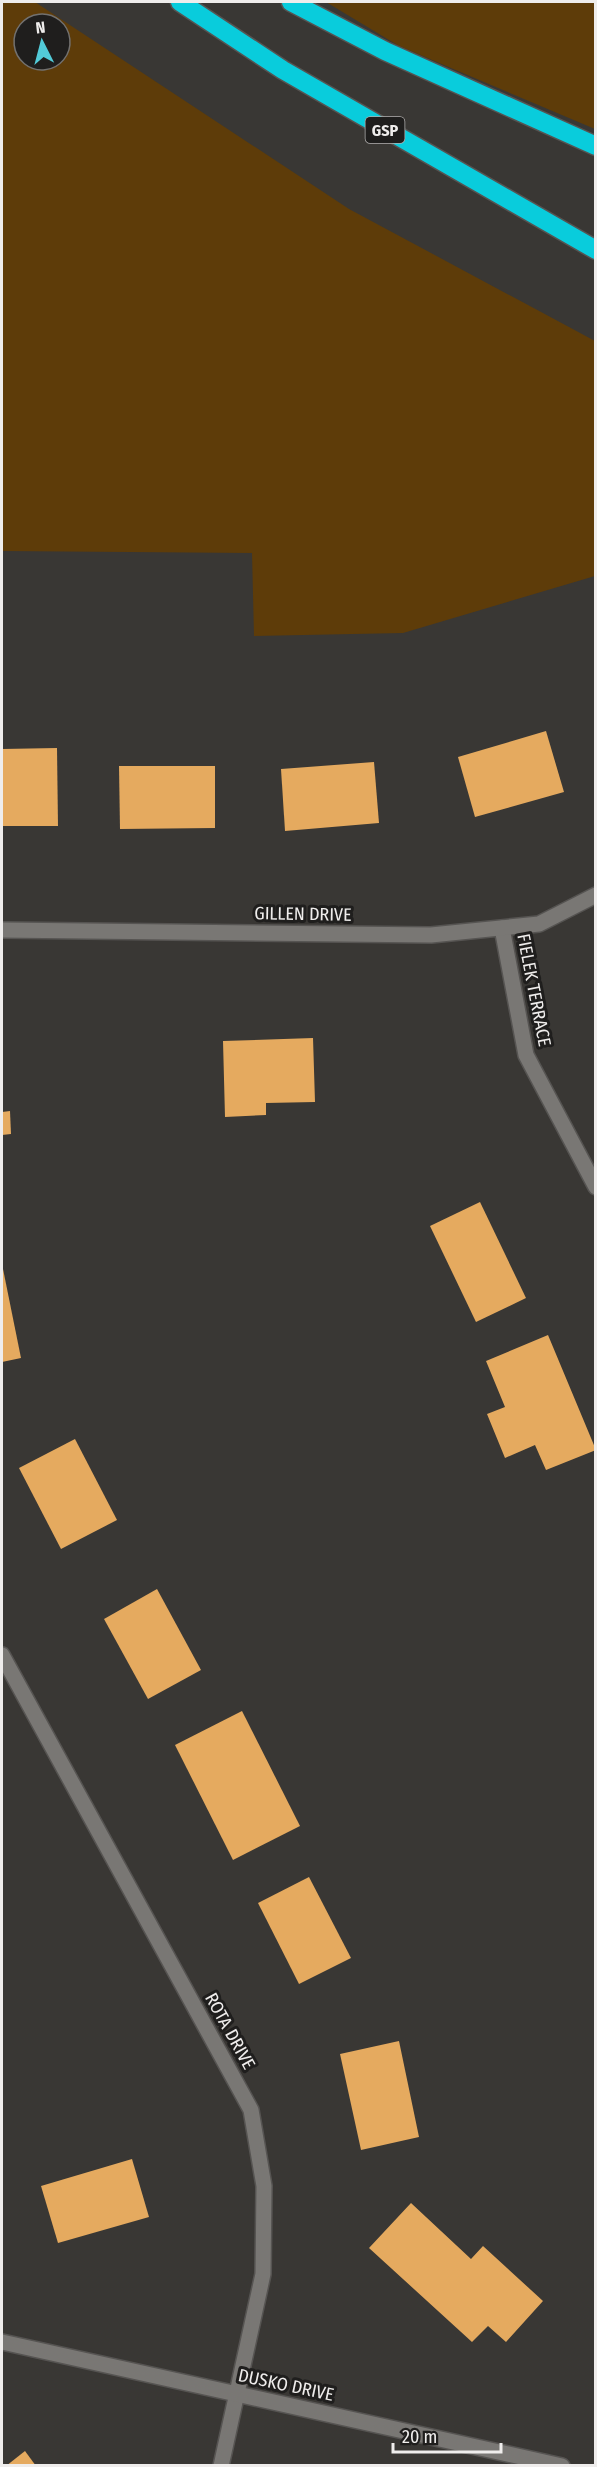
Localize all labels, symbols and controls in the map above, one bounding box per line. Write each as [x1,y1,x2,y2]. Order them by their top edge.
north arrow [12,12,72,72]
text: N [35,18,46,38]
road number: GSP [366,117,404,143]
street label: GILLEN DRIVE [254,902,352,926]
street label: FIELEK TERRACE [512,932,556,1048]
street label: ROTA DRIVE [200,1989,260,2073]
street label: DUSKO DRIVE [236,2364,336,2406]
scale bar [393,2416,501,2454]
text: 20 m [402,2426,437,2448]

